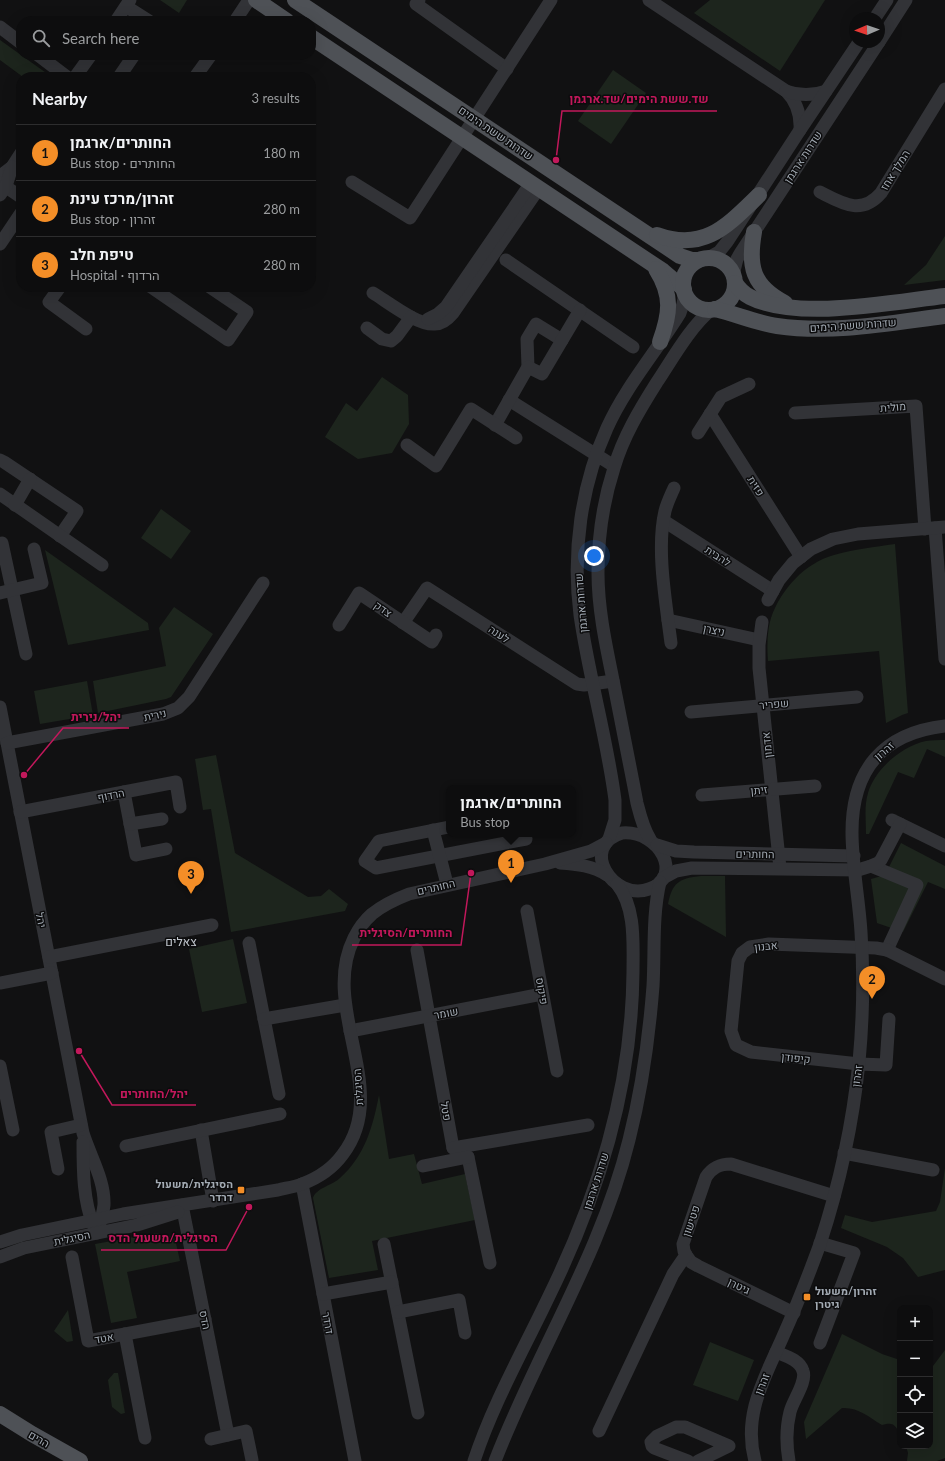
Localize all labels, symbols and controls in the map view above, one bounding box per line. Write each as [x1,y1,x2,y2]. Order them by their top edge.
north arrow [849,12,885,48]
search box [16,16,316,60]
icon: search [30,27,52,49]
text: Search here [62,29,139,47]
callout: שד.ששת הימים/שד.ארגמן [562,87,717,111]
text: Nearby [32,88,87,109]
text: 3 results [252,90,300,106]
text: שד.ששת הימים/שד.ארגמן [569,91,709,106]
street label: שדרות ששת הימים [457,103,536,162]
street label: שדרות ארגמן [781,128,824,185]
text: החותרים/ארגמן [70,133,171,151]
text: 1 [41,145,49,161]
text: 180 m [263,145,300,161]
street label: המלך אחז [877,147,912,192]
text: Bus stop · החותרים [70,155,175,171]
text: זהרון/מרכז עינת [70,189,174,207]
text: 2 [41,201,49,217]
text: 280 m [263,201,300,217]
text: Bus stop · זהרון [70,211,156,227]
text: טיפת חלב [70,245,134,263]
text: 3 [41,257,49,273]
text: 280 m [263,257,300,273]
text: Hospital · הרדוף [70,267,160,283]
street label: שדרות ששת הימים [809,315,897,334]
street label: מולית [880,399,906,414]
street label: פזית [745,473,767,498]
street label: להבית [703,542,734,569]
your location [584,546,604,566]
street label: שדרות ארגמן [571,573,590,633]
street label: צדק [372,598,395,619]
street label: ניצרן [702,621,726,638]
street label: לענה [486,622,513,645]
street label: שפריר [759,696,789,711]
callout: יהל/נירית [63,704,129,728]
street label: נירית [142,706,167,723]
text: יהל/נירית [71,709,121,724]
street label: אדמון [759,731,774,759]
street label: זהרון [871,738,896,763]
street label: זיתן [750,782,768,797]
popup [446,785,576,837]
street label: הרדוף [96,786,126,804]
text: החותרים/ארגמן [460,793,562,811]
text: Bus stop [460,814,510,830]
street label: החותרים [735,847,775,860]
pin: 1 [498,850,524,883]
pin: 3 [178,861,204,894]
street label: החותרים [415,876,456,897]
street label: יהל [34,911,49,929]
callout: החותרים/הסיגלית [352,921,461,945]
text: החותרים/הסיגלית [360,925,452,940]
district label: צאלים [165,934,197,949]
street label: אבנון [754,938,778,953]
pin: 2 [859,966,885,999]
street label: פיקוס [534,976,551,1005]
street label: שומר [433,1004,459,1021]
street label: קיפודן [781,1050,811,1065]
street label: זהרון [849,1064,864,1088]
street label: הסיגלית [350,1068,365,1106]
callout: יהל/החותרים [112,1081,196,1105]
text: יהל/החותרים [120,1086,188,1101]
street label: פטל [438,1100,455,1122]
street label: שדרות ארגמן [580,1150,611,1211]
place label: הסיגלית/משעול דרדר [156,1177,233,1203]
marker: הסיגלית/משעול דרדר [236,1185,246,1195]
street label: פטישון [679,1204,702,1238]
callout: הסיגלית/משעול הדס [101,1226,226,1250]
street label: הסיגלית [53,1227,91,1248]
text: הסיגלית/משעול הדס [108,1230,218,1245]
street label: גיטרן [726,1275,752,1296]
place label: זהרון/משעול גיטרן [815,1284,877,1310]
marker: זהרון/משעול גיטרן [802,1292,812,1302]
map controls [897,1305,933,1449]
button: + [897,1305,933,1341]
street label: הדס [197,1309,214,1331]
street label: דרדר [320,1311,337,1335]
street label: אטד [93,1329,115,1346]
button: − [897,1341,933,1377]
street label: זהרון [751,1371,772,1397]
button: locate [897,1377,933,1413]
button: layers [897,1413,933,1449]
street label: הרים [26,1427,52,1450]

